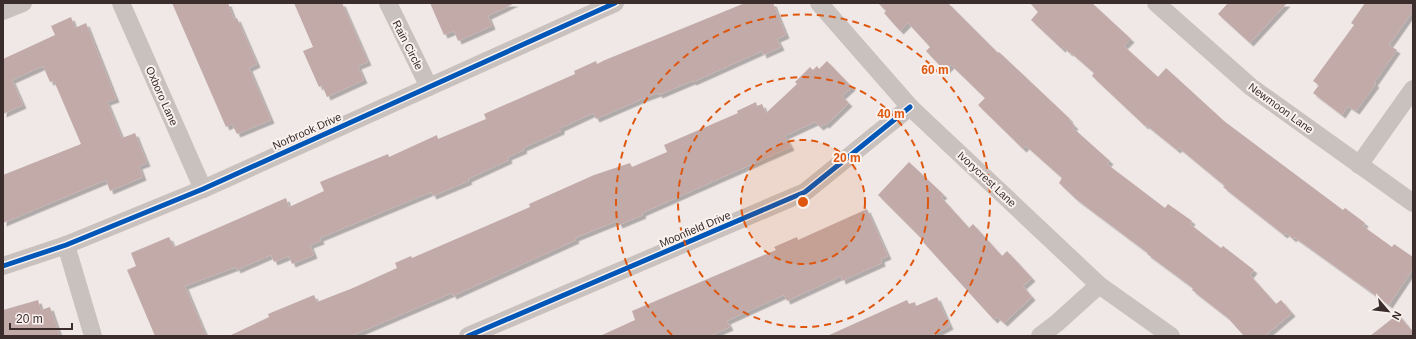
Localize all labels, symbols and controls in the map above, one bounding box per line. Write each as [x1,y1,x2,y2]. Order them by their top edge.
street label: Rain Circle [390,18,426,72]
text: 60 m [921,63,949,77]
street label: Oxboro Lane [144,65,180,127]
street label: Newmoon Lane [1246,80,1316,136]
text: 40 m [877,107,905,121]
street label: Norbrook Drive [271,110,343,152]
street label: Ivorycrest Lane [955,149,1019,209]
text: 20 m [833,151,861,165]
centre of rings [796,195,810,209]
street label: Moonfield Drive [657,209,733,249]
north arrow [1368,291,1408,331]
scale bar [10,305,72,331]
text: N [1390,309,1404,322]
text: 20 m [16,312,43,326]

